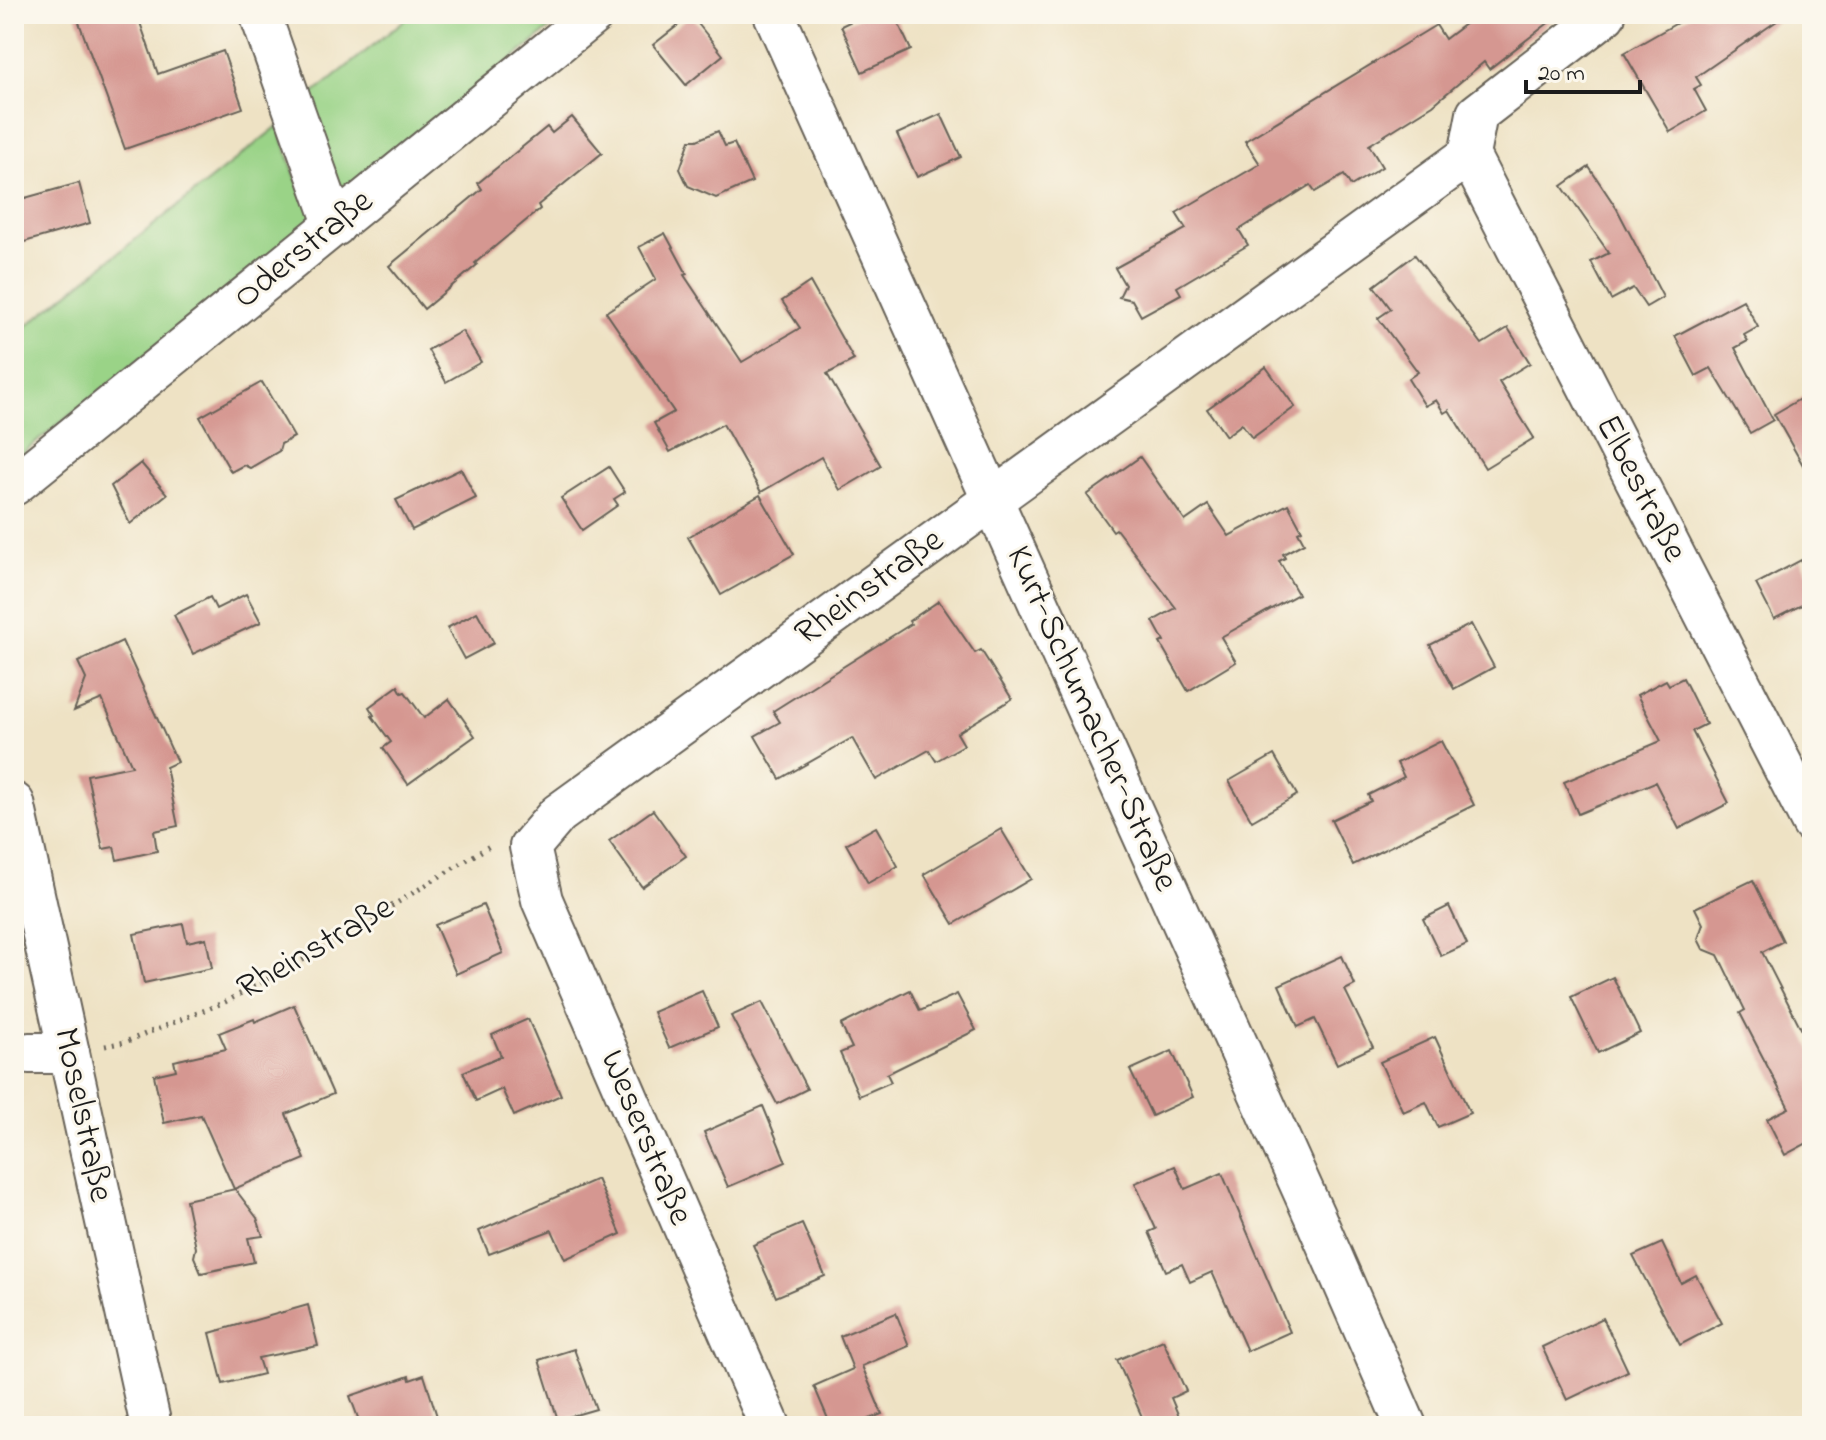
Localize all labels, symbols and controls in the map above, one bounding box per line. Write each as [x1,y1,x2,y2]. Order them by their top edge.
scale bar [1526,44,1640,94]
text: 20 m [1538,57,1585,92]
street label: Oderstraße [222,176,386,323]
street label: Elbestraße [1580,406,1700,573]
street label: Rheinstraße [784,515,956,660]
street label: Kurt-Schumacher-Straße [991,538,1191,901]
street label: Rheinstraße [228,882,405,1015]
street label: Moselstraße [38,1023,127,1208]
street label: Weserstraße [584,1042,706,1235]

